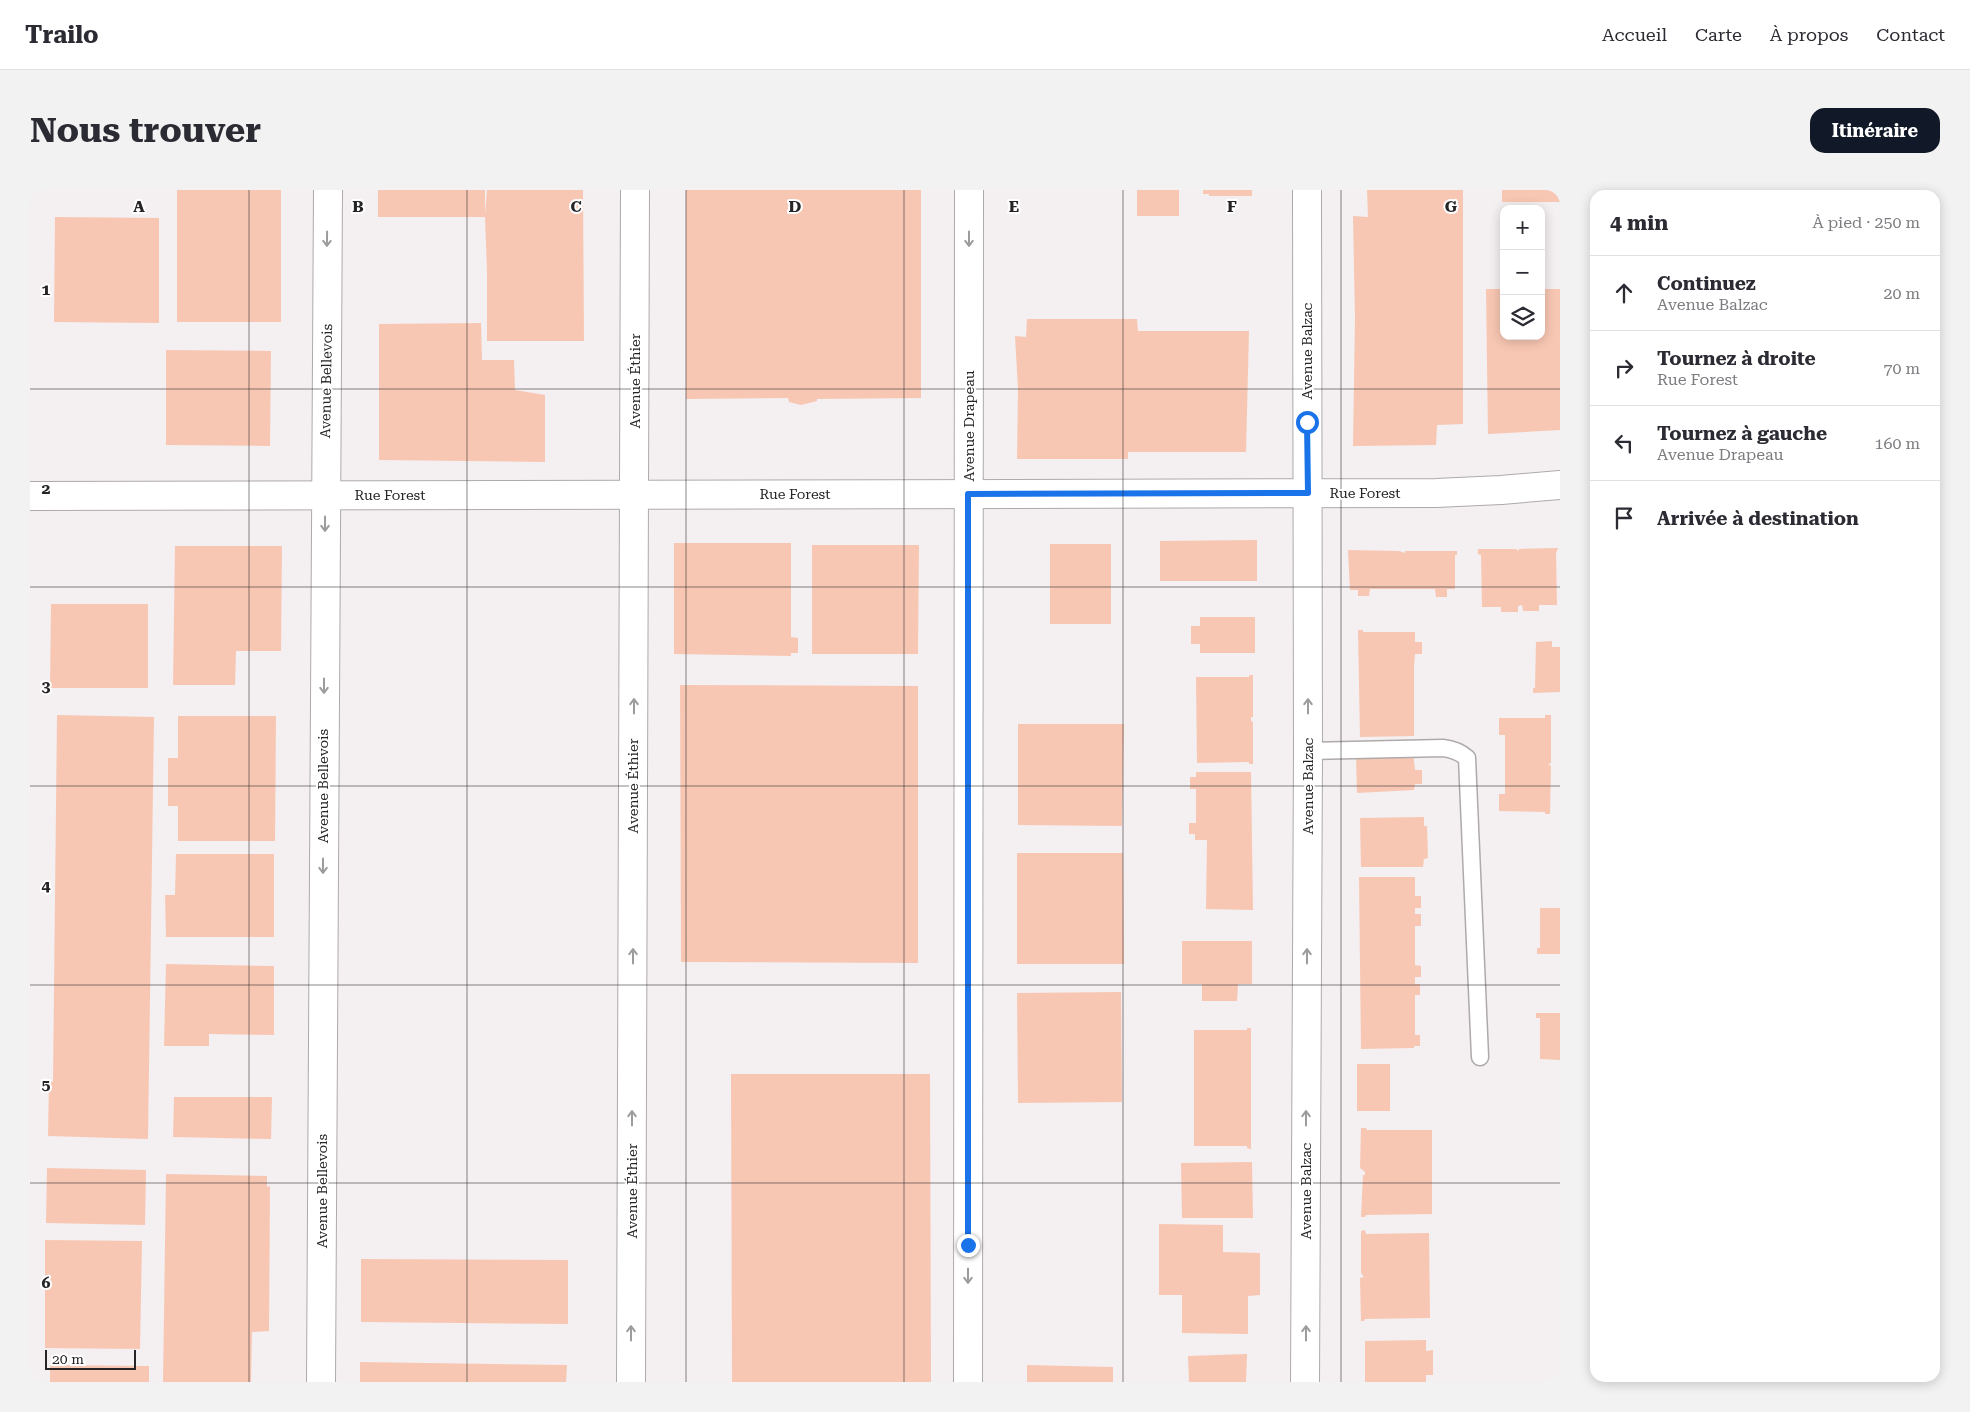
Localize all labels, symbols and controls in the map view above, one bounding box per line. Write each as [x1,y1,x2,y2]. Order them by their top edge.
text: Trailo [25,21,99,49]
text: Accueil [1602,24,1667,45]
text: Carte [1695,24,1742,45]
text: À propos [1770,24,1848,45]
text: Contact [1876,24,1945,45]
button: Itinéraire [1810,108,1940,153]
text: Nous trouver [30,110,261,151]
text: A [133,197,145,216]
text: B [352,197,364,216]
text: C [570,197,582,216]
text: D [789,197,802,216]
text: E [1009,197,1019,216]
text: F [1227,197,1237,216]
text: G [1445,197,1458,216]
map controls [1500,205,1545,340]
button: + [1500,205,1545,250]
text: 4 min [1610,211,1668,235]
text: À pied · 250 m [1812,213,1920,232]
one-way arrow [322,230,332,246]
one-way arrow [964,230,974,246]
button: − [1500,250,1545,295]
text: Continuez [1657,272,1756,295]
icon: ahead [1610,279,1638,307]
text: 1 [42,280,51,299]
text: 20 m [1883,284,1920,303]
button: layers [1500,295,1545,340]
text: Avenue Balzac [1657,295,1768,314]
street label: Avenue Balzac [1299,302,1315,399]
street label: Avenue Bellevois [317,323,335,438]
street label: Avenue Éthier [627,333,643,428]
text: Tournez à droite [1657,347,1816,370]
icon: right [1610,354,1638,382]
text: 70 m [1883,359,1920,378]
street label: Avenue Drapeau [961,370,977,481]
text: Rue Forest [1657,370,1738,389]
route start [1296,411,1319,434]
text: Tournez à gauche [1657,422,1827,445]
icon: left [1610,429,1638,457]
text: 160 m [1874,434,1920,453]
text: Avenue Drapeau [1657,445,1784,464]
text: 2 [42,479,51,498]
street label: Rue Forest [1330,485,1400,501]
street label: Rue Forest [760,486,830,502]
street label: Rue Forest [355,487,425,503]
icon: arrive [1610,504,1638,532]
text: Arrivée à destination [1657,507,1859,530]
one-way arrow [320,515,330,531]
text: 3 [42,677,51,696]
one-way arrow [319,678,329,694]
one-way arrow [629,698,638,714]
one-way arrow [1303,698,1313,714]
street label: Avenue Bellevois [315,728,331,843]
street label: Avenue Balzac [1300,737,1316,834]
street label: Avenue Éthier [625,738,641,833]
one-way arrow [318,858,328,874]
text: 4 [42,876,51,895]
one-way arrow [628,948,638,964]
one-way arrow [1302,948,1312,964]
text: 5 [42,1075,51,1094]
one-way arrow [627,1111,637,1127]
one-way arrow [1301,1111,1311,1127]
street label: Avenue Bellevois [314,1133,330,1248]
street label: Avenue Balzac [1298,1142,1314,1239]
street label: Avenue Éthier [624,1143,640,1238]
route end [957,1234,980,1257]
one-way arrow [963,1268,973,1284]
text: 6 [42,1273,51,1292]
one-way arrow [626,1326,636,1342]
one-way arrow [1301,1326,1310,1342]
scale bar [45,1347,136,1370]
text: 20 m [52,1351,84,1367]

